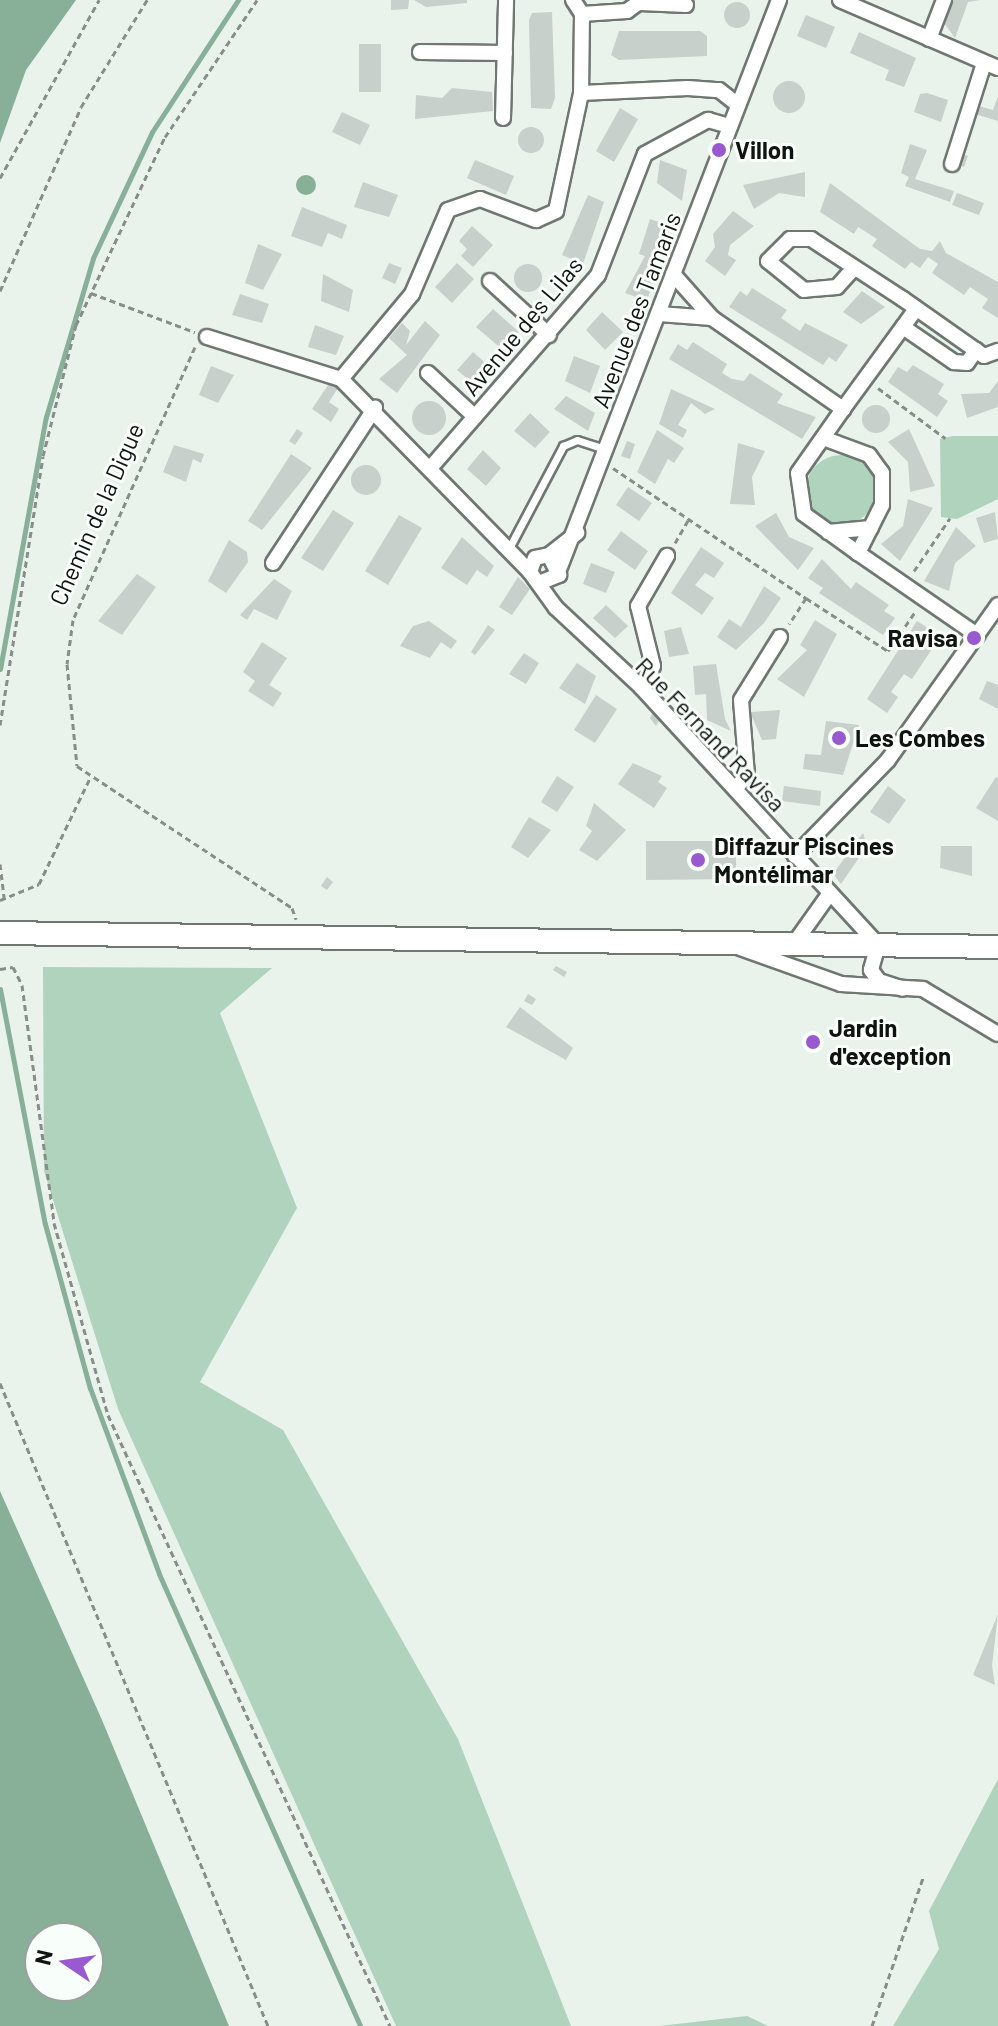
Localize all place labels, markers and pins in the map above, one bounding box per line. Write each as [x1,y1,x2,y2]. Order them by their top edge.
place label: Villon [735,136,794,164]
marker: Villon [710,141,728,159]
place label: Ravisa [888,624,958,652]
marker: Ravisa [965,629,983,647]
place label: Les Combes [855,724,985,752]
marker: Les Combes [830,729,848,747]
place label: Diffazur Piscines Montélimar [714,832,894,888]
marker: Diffazur Piscines Montélimar [689,851,707,869]
place label: Jardin d'exception [829,1014,951,1070]
marker: Jardin d'exception [804,1033,822,1051]

